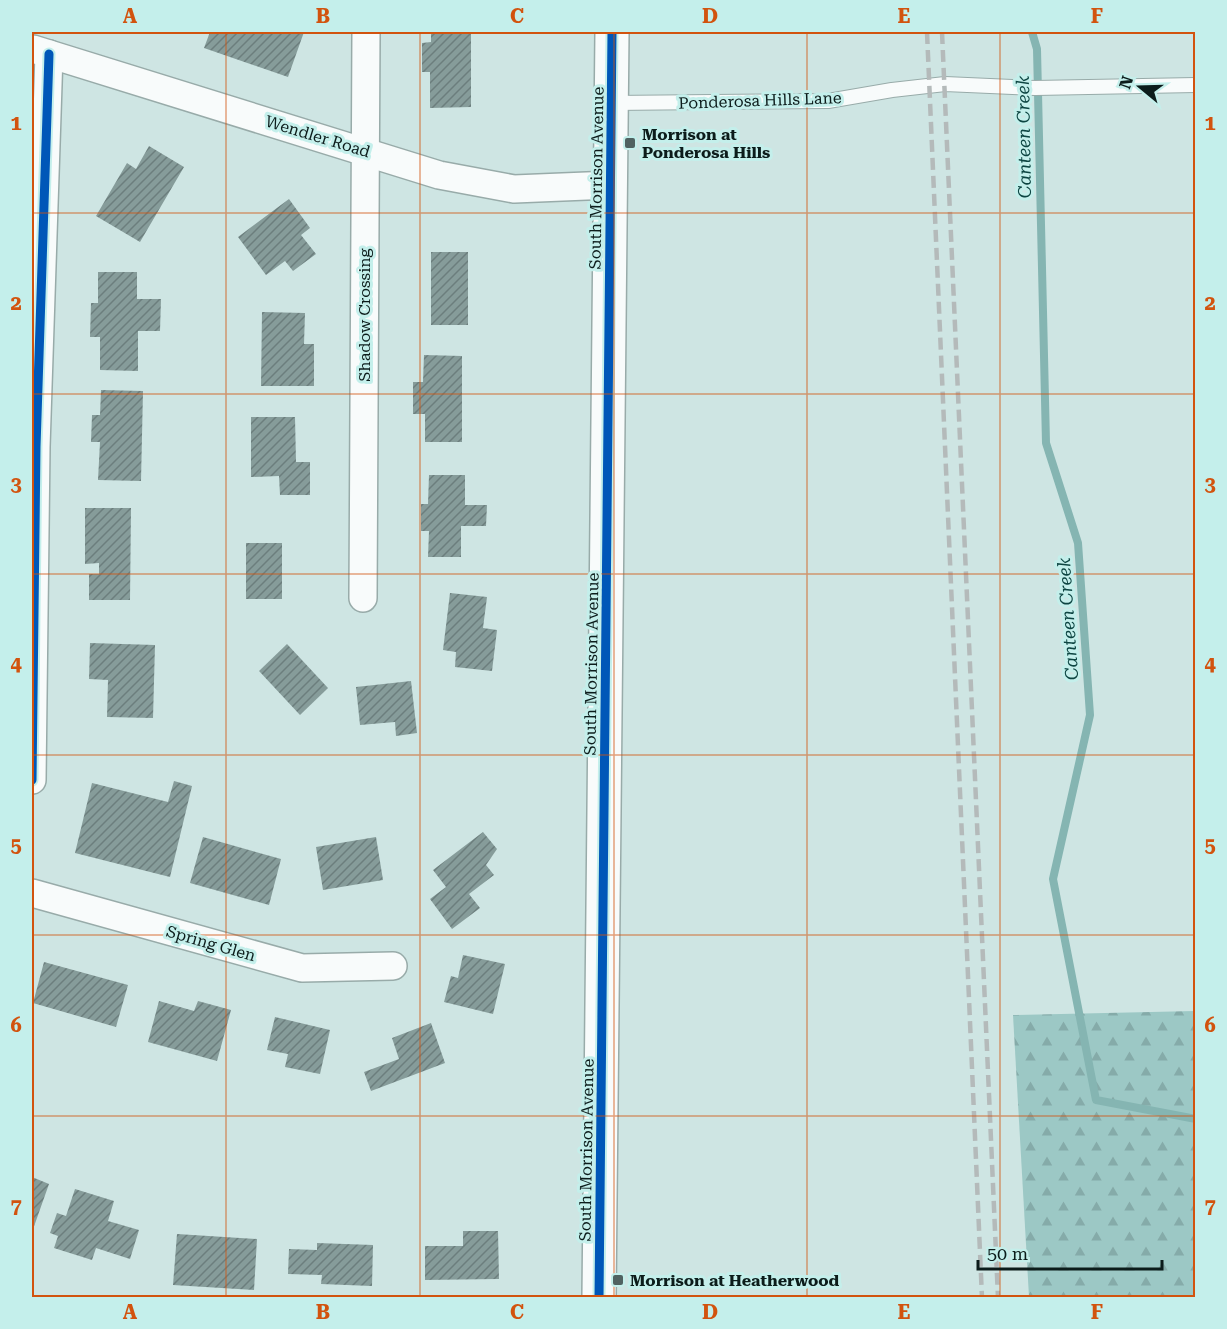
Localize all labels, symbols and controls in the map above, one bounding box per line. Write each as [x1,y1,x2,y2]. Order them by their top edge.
text: A [123,4,138,28]
text: B [316,4,330,28]
text: C [510,4,524,28]
text: D [702,4,718,28]
text: E [898,4,911,28]
text: F [1091,4,1103,28]
north arrow [1110,57,1170,117]
text: N [1115,73,1137,91]
water label: Canteen Creek [1012,75,1035,199]
street label: South Morrison Avenue [585,86,608,270]
street label: Ponderosa Hills Lane [678,88,842,113]
text: 1 [10,111,22,135]
text: 1 [1204,111,1216,135]
street label: Wendler Road [263,112,373,161]
place label: Morrison at Ponderosa Hills [642,125,770,162]
marker: Morrison at Ponderosa Hills [623,136,637,150]
street label: Shadow Crossing [355,247,374,382]
text: 2 [10,291,22,315]
text: 2 [1204,291,1216,315]
text: 3 [10,472,22,496]
text: 3 [1204,472,1216,496]
water label: Canteen Creek [1053,557,1082,681]
street label: South Morrison Avenue [580,572,603,756]
text: 4 [10,652,22,676]
text: 4 [1204,652,1216,676]
text: 5 [10,833,22,857]
text: 5 [1204,833,1216,857]
street label: Spring Glen [164,922,258,965]
text: 6 [10,1013,22,1037]
text: 6 [1204,1013,1216,1037]
street label: South Morrison Avenue [575,1058,598,1242]
text: 7 [10,1194,22,1218]
text: 7 [1204,1194,1216,1218]
scale bar [978,1233,1162,1271]
text: 50 m [987,1243,1028,1264]
place label: Morrison at Heatherwood [630,1271,840,1290]
marker: Morrison at Heatherwood [611,1273,625,1287]
text: A [123,1300,138,1324]
text: B [316,1300,330,1324]
text: C [510,1300,524,1324]
text: D [702,1300,718,1324]
text: E [898,1300,911,1324]
text: F [1091,1300,1103,1324]

